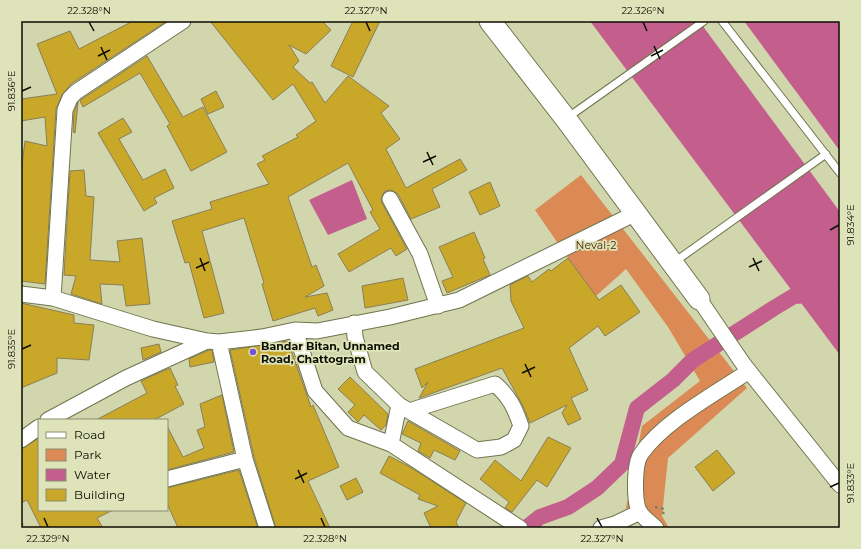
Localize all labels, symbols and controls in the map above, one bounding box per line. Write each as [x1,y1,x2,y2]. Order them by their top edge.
text: 22.328°N [67,4,111,17]
text: 22.327°N [344,4,388,17]
text: 22.326°N [621,4,665,17]
text: 91.836°E [5,70,18,111]
text: 91.834°E [844,204,857,246]
park label: Neval-2 [576,238,617,252]
text: 91.835°E [5,329,18,369]
place label: Bandar Bitan, Unnamed Road, Chattogram [261,339,400,366]
marker: Bandar Bitan, Unnamed Road, Chattogram [248,347,258,357]
legend [38,419,168,511]
text: Road [74,427,105,442]
text: Park [74,447,102,462]
text: 91.833°E [844,463,857,503]
text: Water [74,467,111,482]
text: Building [74,487,125,502]
text: 22.329°N [26,532,70,545]
text: 22.328°N [303,532,347,545]
text: 22.327°N [580,532,624,545]

